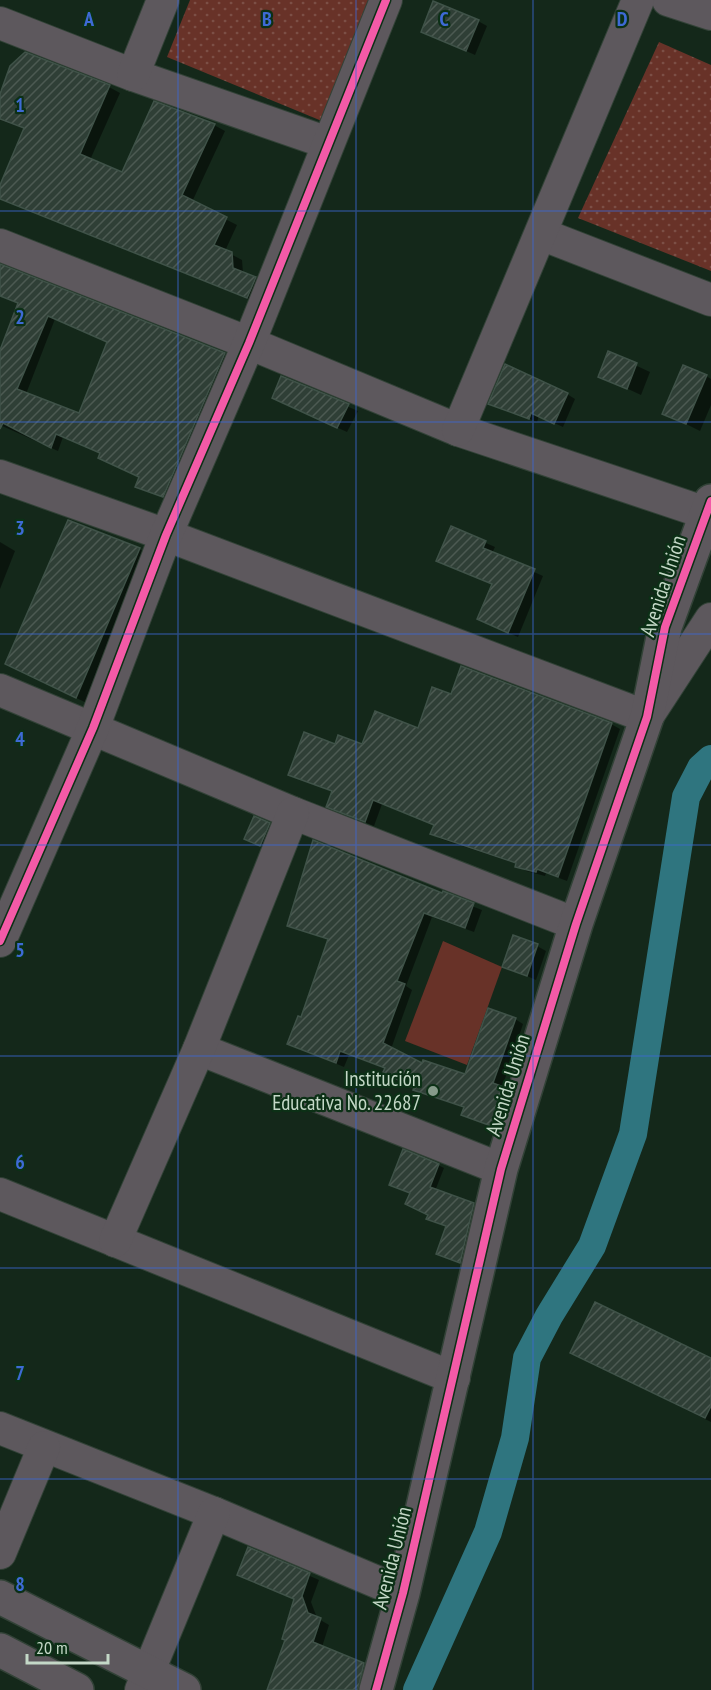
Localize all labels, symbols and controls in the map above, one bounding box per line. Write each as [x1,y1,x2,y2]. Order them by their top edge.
text: A [83,6,95,32]
text: B [262,6,272,32]
text: C [439,6,449,32]
text: D [617,6,628,32]
text: 1 [15,92,25,118]
text: 2 [15,304,25,330]
text: 3 [15,515,25,541]
street label: Avenida Unión [633,532,692,640]
text: 4 [15,726,25,752]
text: 5 [15,937,25,963]
street label: Avenida Unión [479,1031,536,1139]
place label: Institución Educativa No. 22687 [272,1065,421,1116]
marker: Institución Educativa No. 22687 [426,1084,440,1098]
text: 6 [15,1149,25,1175]
text: 7 [15,1360,25,1386]
street label: Avenida Unión [366,1504,417,1612]
text: 8 [15,1571,25,1597]
scale bar [27,1627,108,1665]
text: 20 m [36,1636,68,1659]

